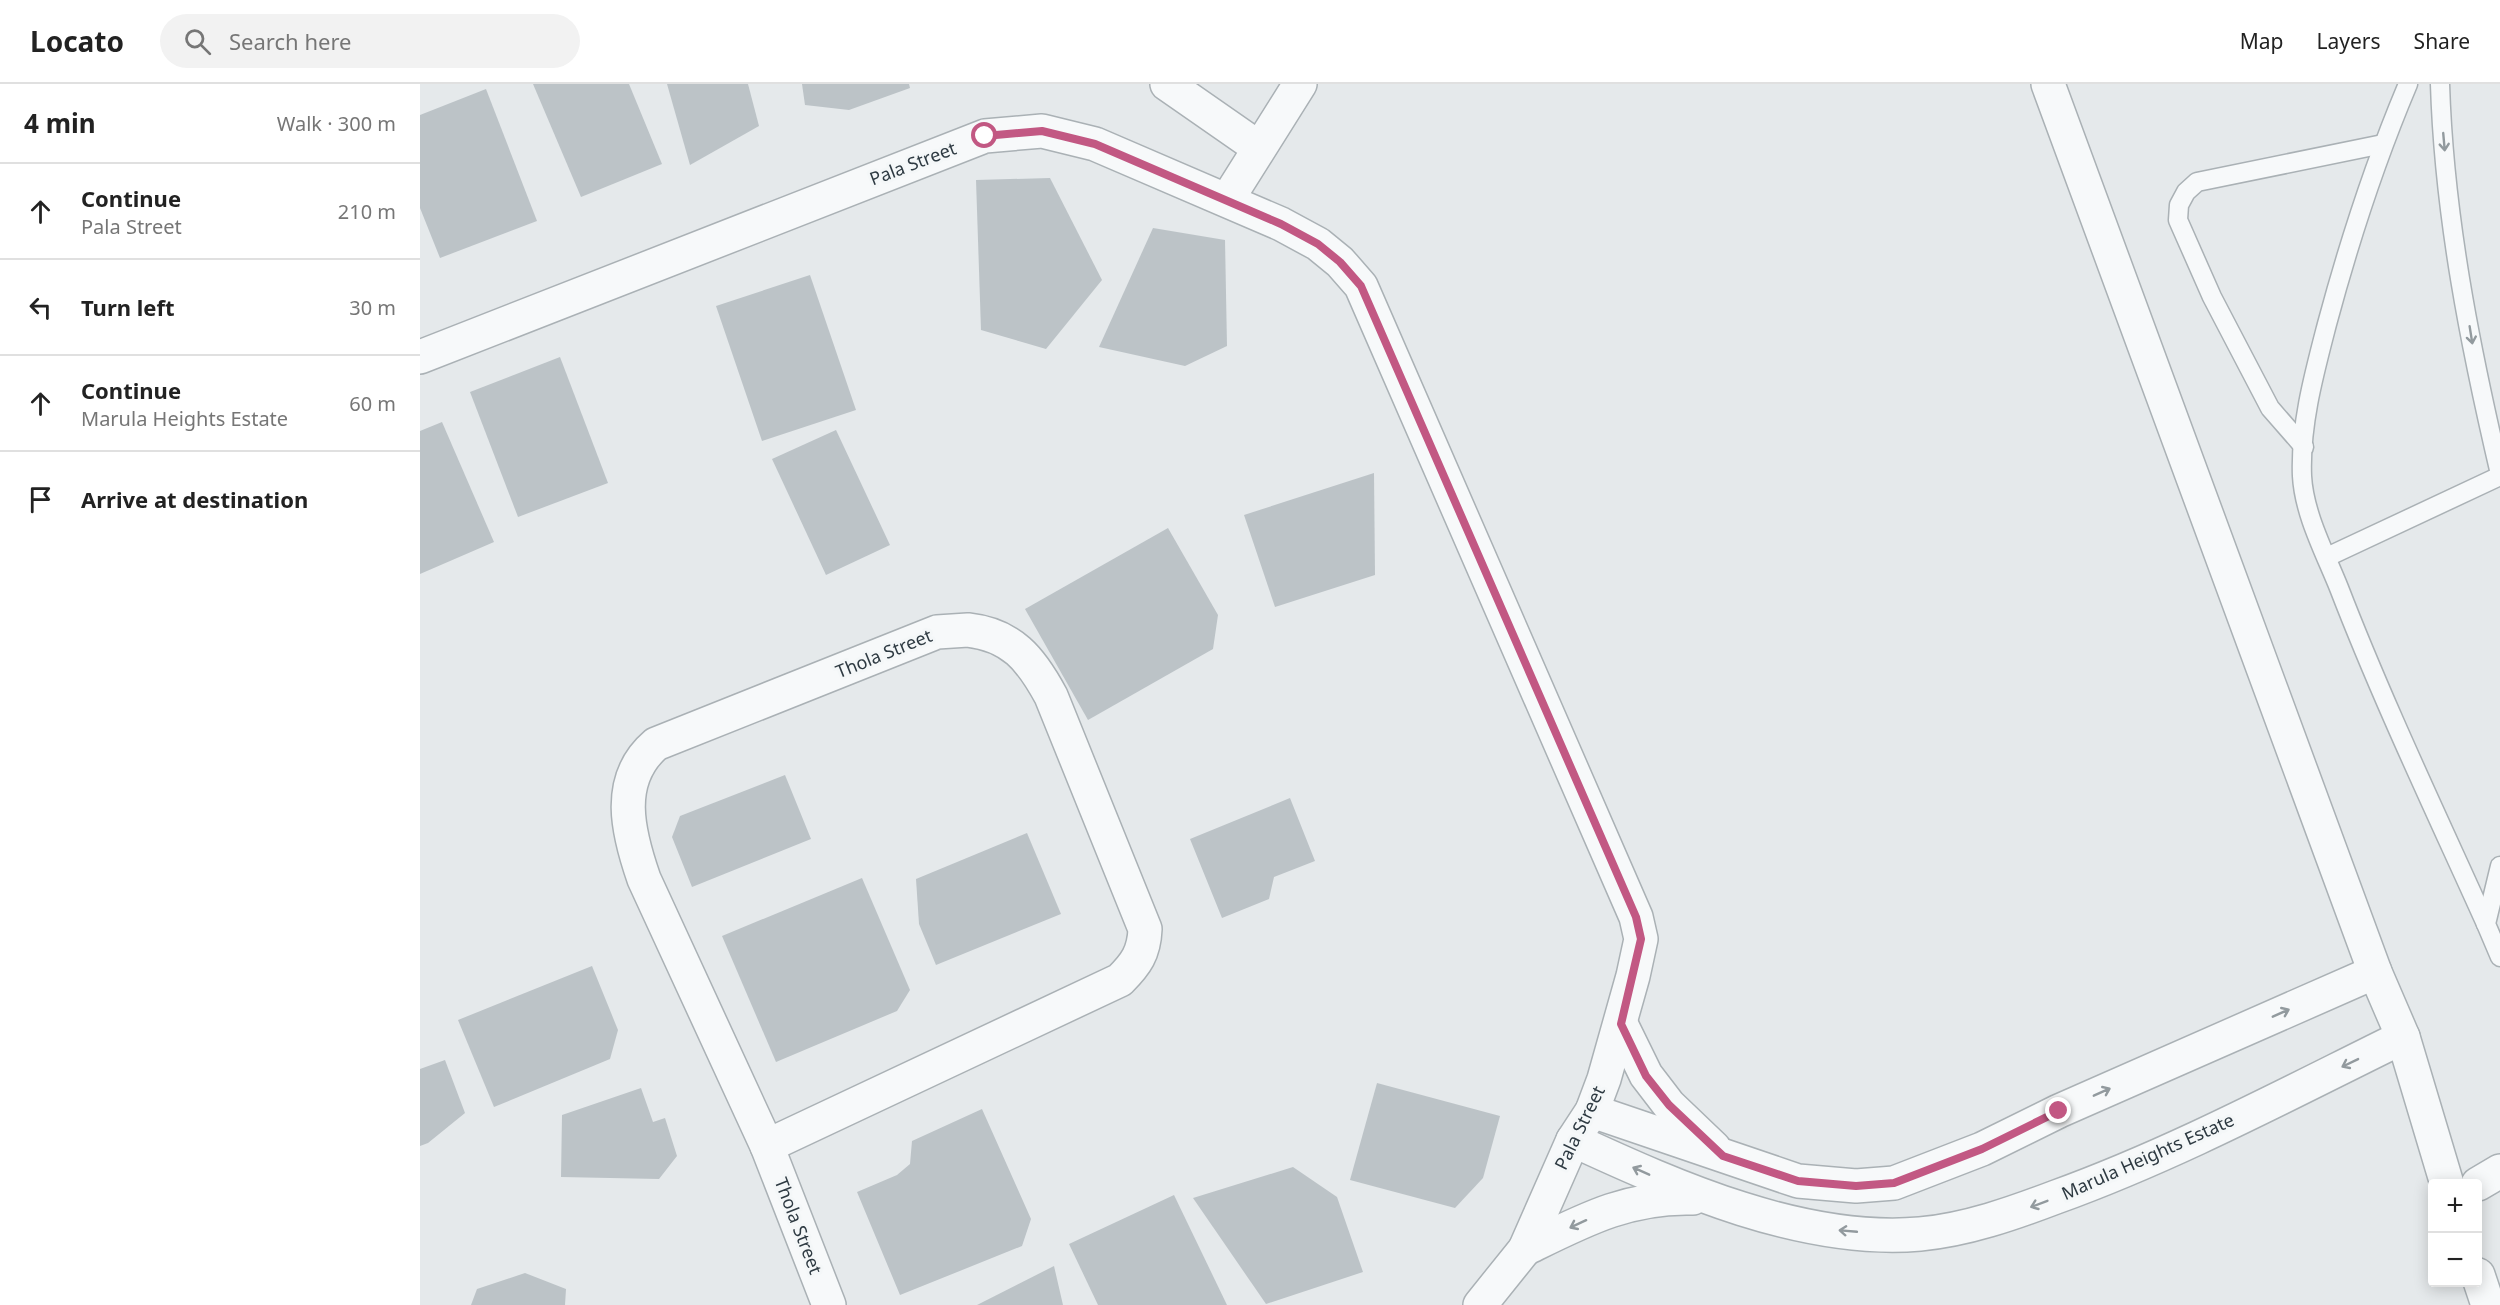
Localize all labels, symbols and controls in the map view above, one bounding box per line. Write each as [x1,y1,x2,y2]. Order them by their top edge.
search box [160,14,580,68]
text: Locato [30,22,124,60]
icon: search [181,25,214,58]
text: Search here [229,26,351,56]
text: Map [2240,27,2284,55]
text: Layers [2317,27,2381,55]
text: Share [2414,27,2470,55]
text: 4 min [24,105,96,141]
text: Walk · 300 m [277,110,396,137]
route start [971,122,997,148]
one-way arrow [2439,132,2450,152]
street label: Pala Street [866,135,960,191]
text: Continue [81,183,181,213]
icon: ahead [24,195,57,228]
text: 210 m [338,198,396,225]
text: Pala Street [81,213,182,240]
icon: left [24,291,57,324]
text: Turn left [81,292,175,322]
text: 30 m [349,294,396,321]
one-way arrow [2466,325,2477,345]
text: Continue [81,375,181,405]
icon: ahead [24,387,57,420]
text: 60 m [349,390,396,417]
text: Marula Heights Estate [81,405,288,432]
icon: arrive [24,483,57,516]
text: Arrive at destination [81,484,308,514]
street label: Thola Street [832,623,936,683]
one-way arrow [2271,1007,2289,1019]
one-way arrow [2342,1057,2359,1069]
street label: Pala Street [1548,1081,1610,1174]
one-way arrow [2093,1086,2111,1097]
route end [2045,1097,2071,1123]
street label: Marula Heights Estate [2058,1107,2238,1205]
one-way arrow [1632,1165,1650,1177]
street label: Thola Street [770,1174,829,1278]
map controls [2428,1179,2482,1287]
button: + [2428,1179,2482,1233]
one-way arrow [2030,1199,2049,1210]
one-way arrow [1570,1218,1588,1230]
one-way arrow [1838,1225,1858,1236]
button: − [2428,1233,2482,1287]

